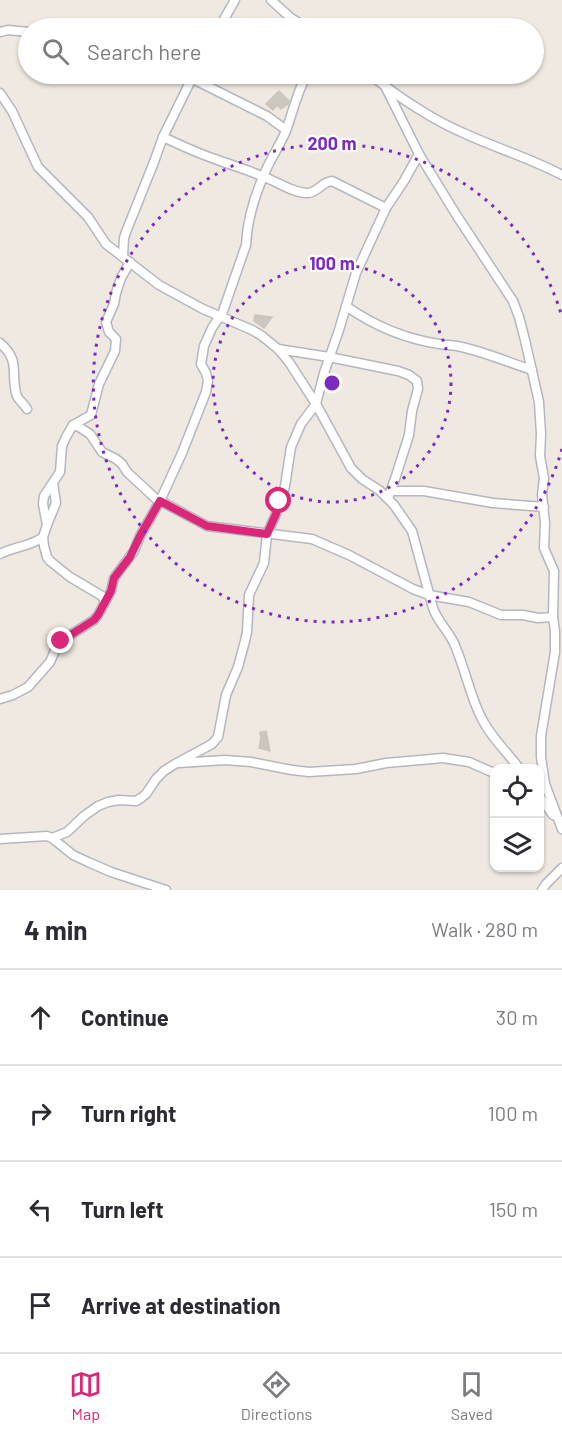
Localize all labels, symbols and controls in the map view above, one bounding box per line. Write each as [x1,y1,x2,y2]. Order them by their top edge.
search box [18,18,544,84]
icon: search [39,35,72,68]
text: Search here [87,38,201,64]
text: 200 m [307,132,357,154]
text: 100 m [309,252,355,274]
centre of rings [322,373,342,393]
route start [265,487,291,513]
route end [47,627,73,653]
map controls [490,764,544,872]
button: locate [490,764,544,818]
button: layers [490,818,544,872]
text: 4 min [24,914,88,945]
text: Walk · 280 m [431,917,538,941]
icon: ahead [24,1001,57,1034]
text: Continue [81,1004,169,1030]
text: 30 m [496,1005,538,1029]
icon: right [24,1097,57,1130]
text: Turn right [81,1100,176,1126]
text: 100 m [488,1101,538,1125]
icon: left [24,1193,57,1226]
text: Turn left [81,1196,164,1222]
text: 150 m [489,1197,538,1221]
icon: arrive [24,1289,57,1322]
text: Arrive at destination [81,1292,280,1318]
tab: Map [69,1368,102,1423]
tab: Directions [241,1368,312,1423]
tab: Saved [451,1368,493,1423]

